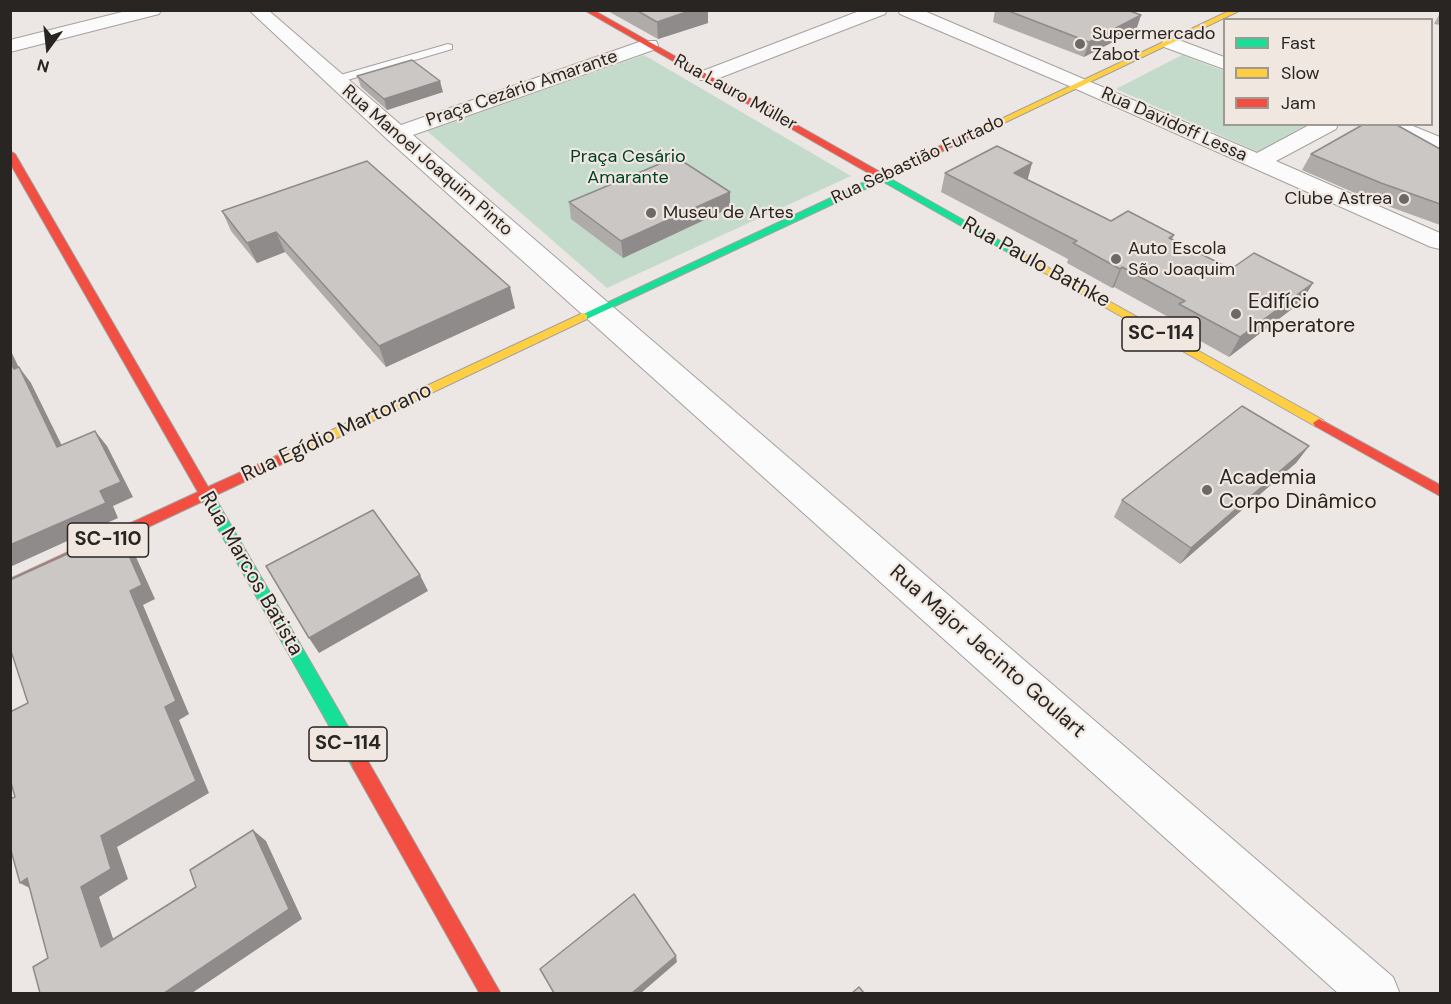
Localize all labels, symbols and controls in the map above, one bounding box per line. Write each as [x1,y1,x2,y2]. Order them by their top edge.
north arrow [18,18,78,78]
legend [1223,18,1433,126]
place label: Supermercado Zabot [1092,23,1216,66]
text: Fast [1281,31,1316,55]
marker: Supermercado Zabot [1073,37,1087,51]
street label: Praça Cezário Amarante [423,46,621,132]
street label: Rua Lauro Müller [670,50,800,136]
text: N [35,54,52,78]
text: Slow [1281,61,1320,85]
street label: Rua Manoel Joaquim Pinto [337,81,517,241]
street label: Rua Davidoff Lessa [1098,83,1250,167]
text: Jam [1281,91,1316,115]
street label: Rua Sebastião Furtado [828,110,1008,210]
park label: Praça Cesário Amarante [570,146,686,188]
place label: Clube Astrea [1285,188,1392,210]
marker: Clube Astrea [1397,192,1411,206]
place label: Museu de Artes [663,202,794,224]
marker: Museu de Artes [644,206,658,220]
street label: Rua Paulo Bathke [958,212,1114,314]
place label: Auto Escola São Joaquim [1128,238,1235,280]
marker: Auto Escola São Joaquim [1109,252,1123,266]
place label: Edifício Imperatore [1248,289,1355,339]
marker: Edifício Imperatore [1229,307,1243,321]
road number: SC-114 [1122,317,1200,351]
street label: Rua Egídio Martorano [238,378,436,488]
place label: Academia Corpo Dinâmico [1219,465,1377,515]
marker: Academia Corpo Dinâmico [1200,483,1214,497]
street label: Rua Marcos Batista [194,487,308,661]
road number: SC-110 [68,523,148,557]
street label: Rua Major Jacinto Goulart [884,560,1090,744]
road number: SC-114 [309,727,387,761]

